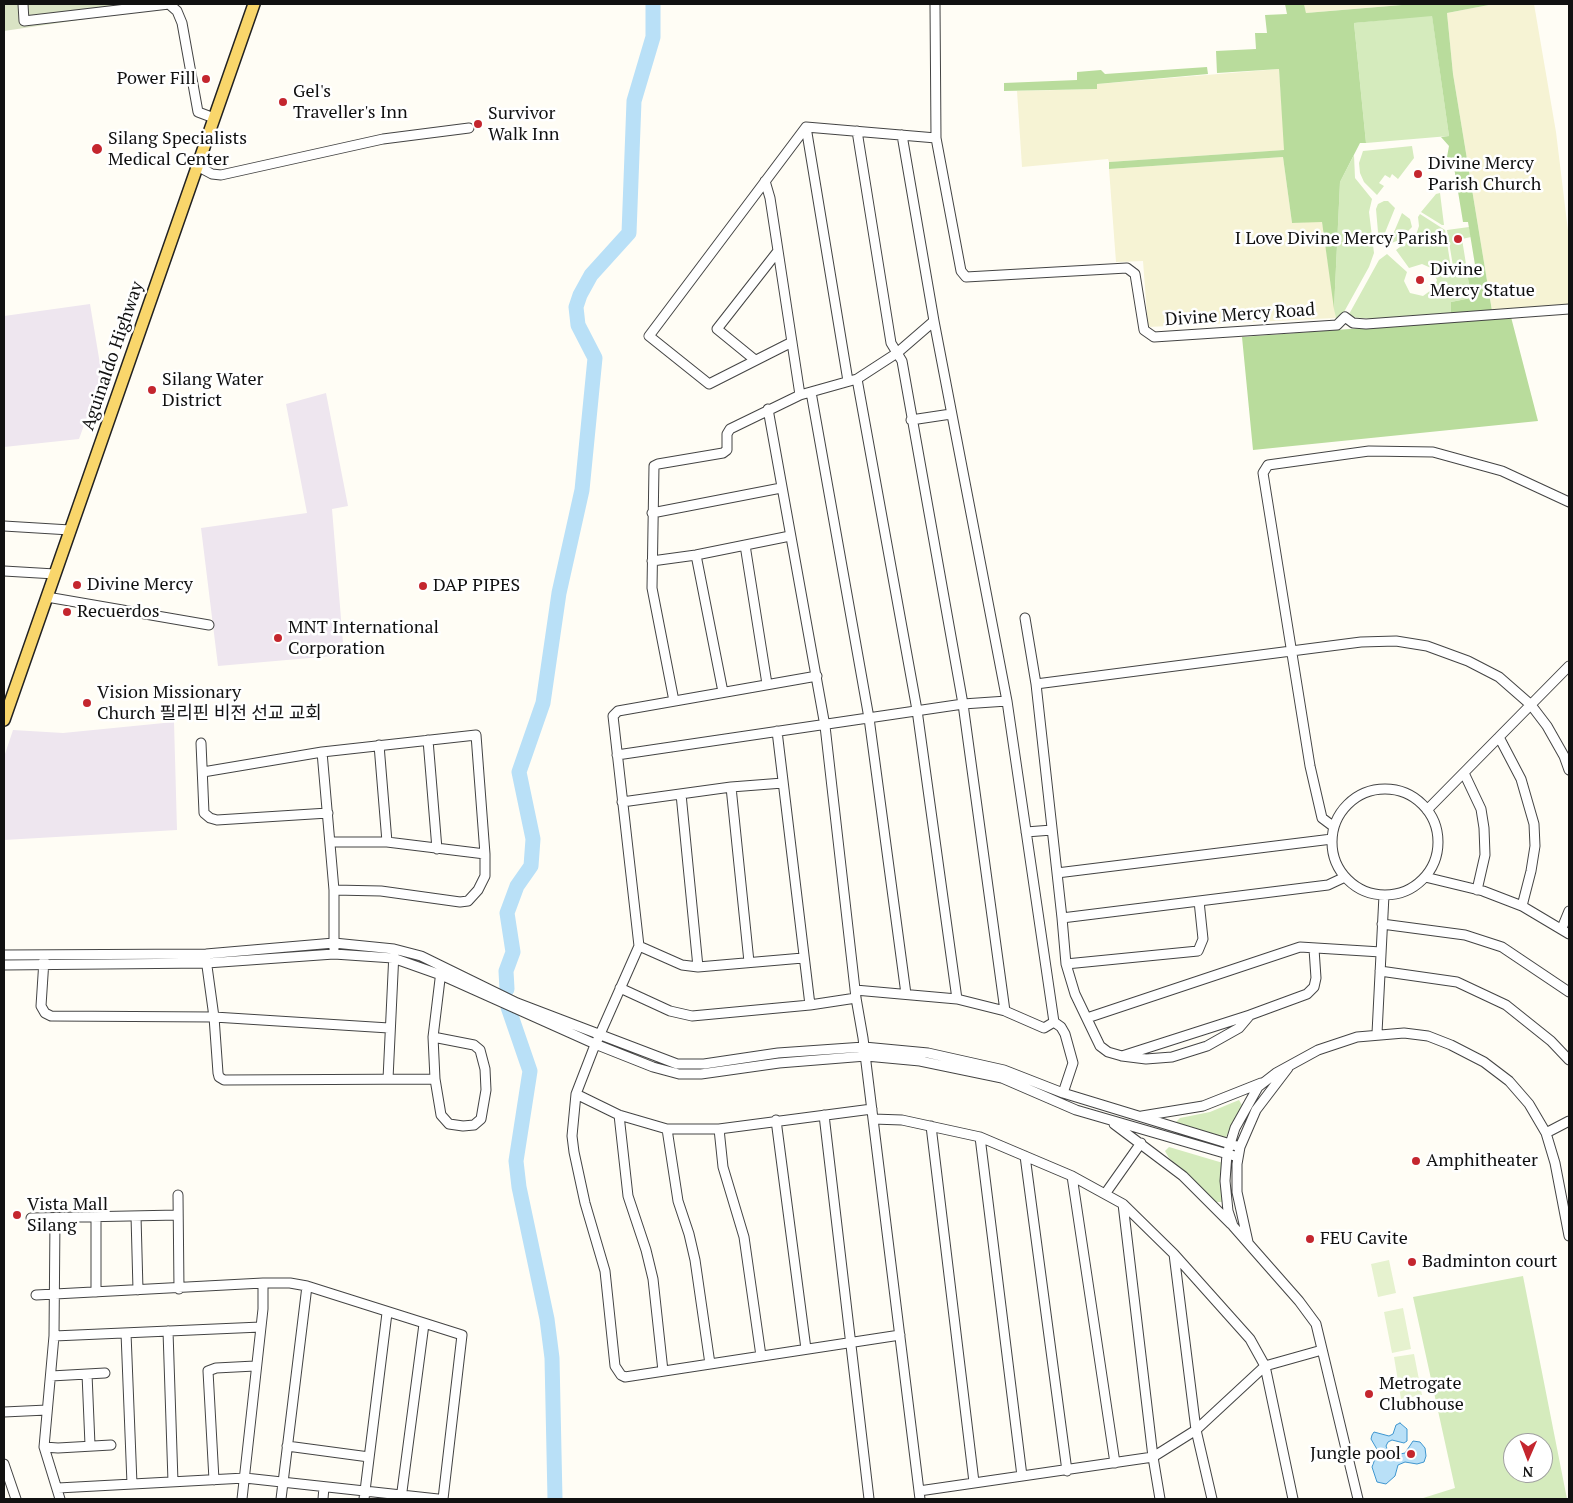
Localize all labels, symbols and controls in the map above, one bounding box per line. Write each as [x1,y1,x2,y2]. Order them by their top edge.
place label: Power Fill [117,68,196,90]
marker: Power Fill [200,73,212,85]
place label: Gel's Traveller's Inn [293,81,408,124]
marker: Gel's Traveller's Inn [277,96,289,108]
place label: Survivor Walk Inn [488,103,560,146]
marker: Survivor Walk Inn [472,118,484,130]
place label: Silang Specialists Medical Center [108,128,247,170]
marker: Silang Specialists Medical Center [90,142,104,156]
place label: Divine Mercy Parish Church [1428,153,1541,195]
marker: Divine Mercy Parish Church [1412,168,1424,180]
place label: I Love Divine Mercy Parish [1235,228,1448,250]
marker: I Love Divine Mercy Parish [1452,233,1464,245]
place label: Divine Mercy Statue [1430,259,1535,302]
marker: Divine Mercy Statue [1414,274,1426,286]
street label: Aguinaldo Highway [77,279,149,433]
street label: Divine Mercy Road [1164,299,1316,331]
place label: Silang Water District [162,369,263,412]
marker: Silang Water District [146,384,158,396]
place label: Divine Mercy [87,574,193,596]
place label: DAP PIPES [433,575,520,597]
marker: Divine Mercy [71,579,83,591]
marker: DAP PIPES [417,580,429,592]
place label: Recuerdos [77,601,160,623]
marker: Recuerdos [61,606,73,618]
place label: MNT International Corporation [288,617,439,660]
marker: MNT International Corporation [272,632,284,644]
place label: Vision Missionary Church 필리핀 비전 선교 교회 [97,682,322,724]
marker: Vision Missionary Church 필리핀 비전 선교 교회 [81,697,93,709]
place label: Amphitheater [1426,1150,1538,1172]
marker: Amphitheater [1410,1155,1422,1167]
place label: Vista Mall Silang [27,1194,108,1236]
marker: Vista Mall Silang [11,1209,23,1221]
place label: FEU Cavite [1320,1228,1408,1250]
marker: FEU Cavite [1304,1233,1316,1245]
place label: Badminton court [1422,1251,1557,1273]
marker: Badminton court [1406,1256,1418,1268]
place label: Metrogate Clubhouse [1379,1373,1464,1416]
marker: Metrogate Clubhouse [1363,1388,1375,1400]
north arrow [1503,1433,1553,1483]
place label: Jungle pool [1310,1443,1401,1465]
marker: Jungle pool [1405,1448,1417,1460]
text: N [1522,1463,1533,1482]

